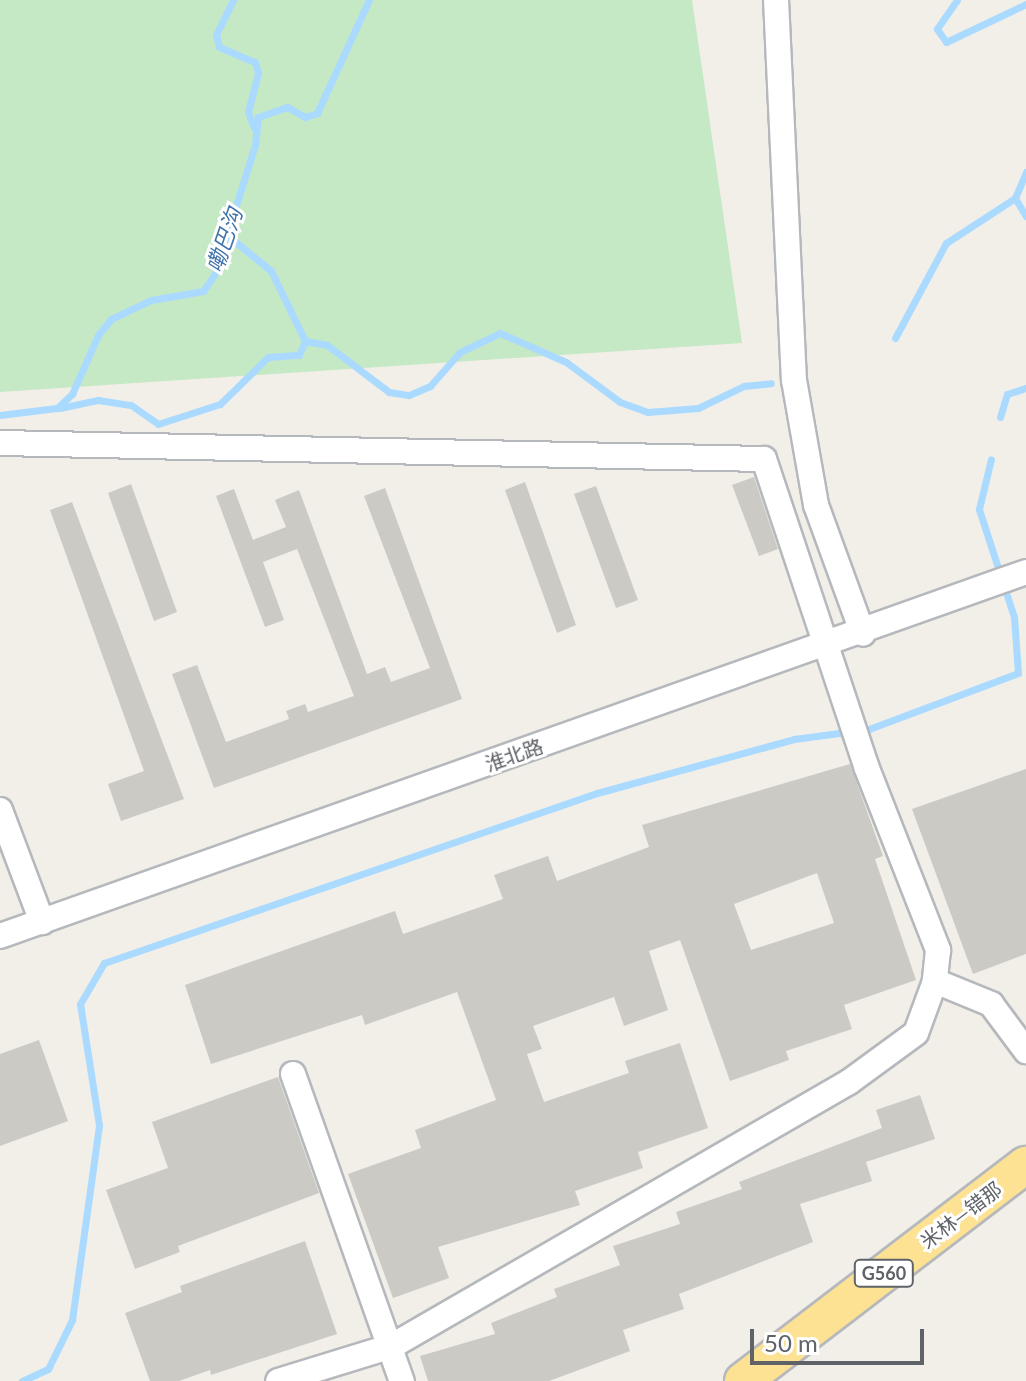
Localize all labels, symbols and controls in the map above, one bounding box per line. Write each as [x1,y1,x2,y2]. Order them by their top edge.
water label: 嘞巴沟 [201,205,247,275]
street label: 淮北路 [482,734,546,776]
street label: 米林—错那 [915,1177,1007,1253]
road number: G560 [852,1259,916,1287]
scale bar [754,1313,928,1363]
text: 50 m [764,1328,818,1357]

